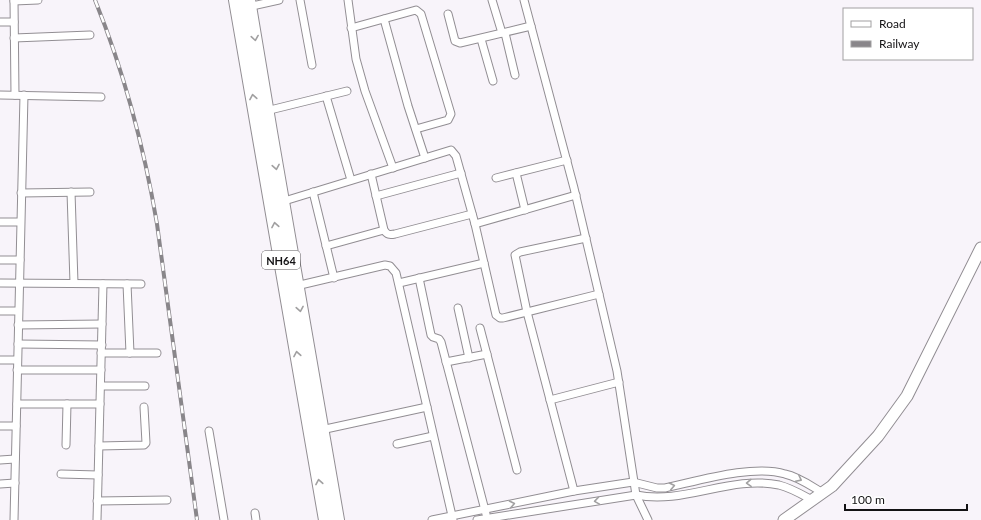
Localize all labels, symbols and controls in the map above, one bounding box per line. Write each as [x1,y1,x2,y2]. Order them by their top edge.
legend [843,8,973,60]
text: Road [879,16,906,31]
one-way arrow [250,35,259,42]
text: Railway [879,36,920,51]
one-way arrow [249,94,258,100]
one-way arrow [271,164,280,170]
one-way arrow [271,222,280,228]
road number: NH64 [262,251,300,269]
one-way arrow [295,306,304,312]
one-way arrow [293,350,301,357]
one-way arrow [794,475,802,482]
one-way arrow [315,478,324,485]
one-way arrow [746,479,752,487]
one-way arrow [668,483,675,491]
scale bar [845,486,967,512]
text: 100 m [851,492,885,507]
one-way arrow [594,496,600,505]
one-way arrow [509,501,515,509]

